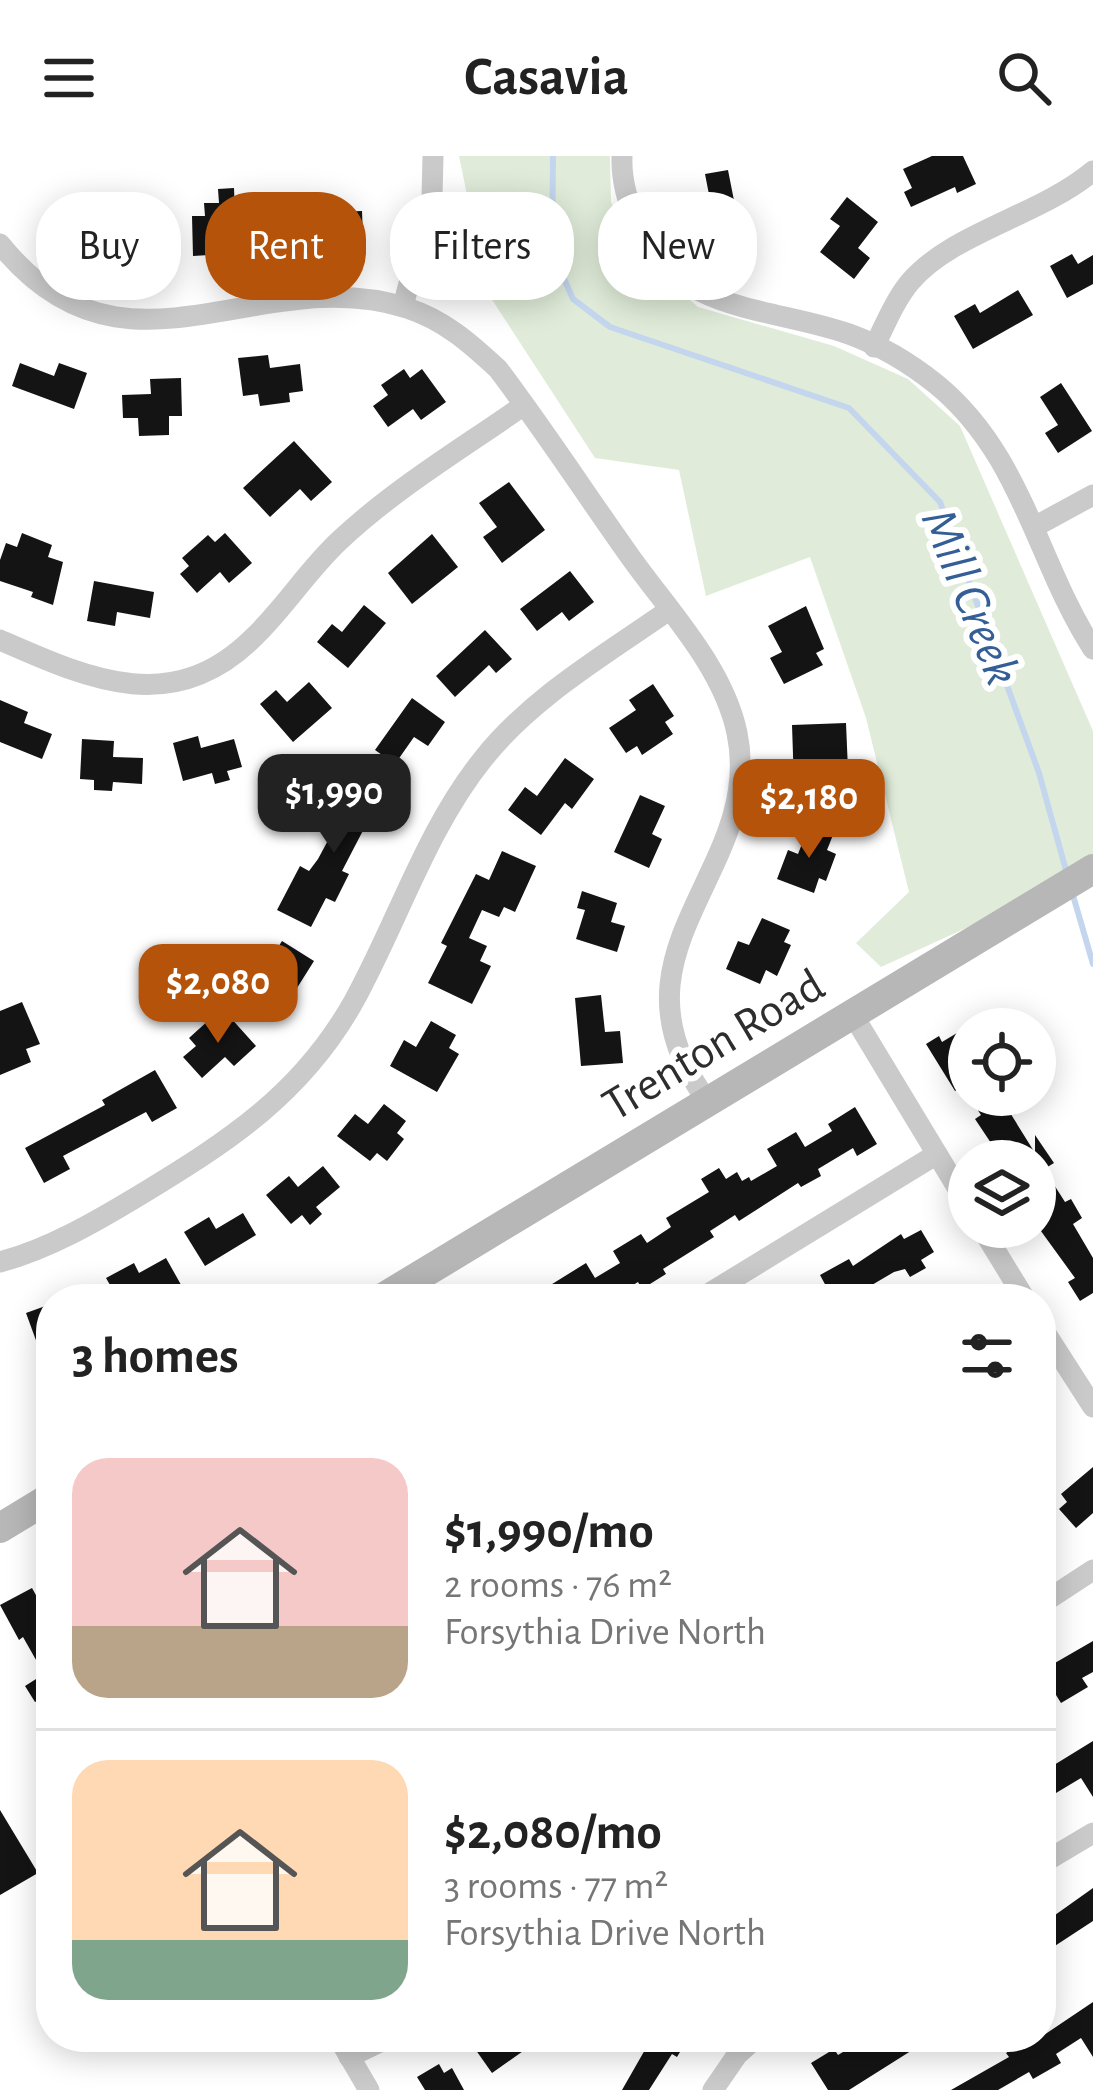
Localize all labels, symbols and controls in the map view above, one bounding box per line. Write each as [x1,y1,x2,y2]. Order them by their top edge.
icon: menu [36,45,102,111]
icon: search [991,45,1057,111]
text: Casavia [464,51,629,105]
chip: Buy [36,192,181,300]
chip: Rent [205,192,366,300]
chip: Filters [390,192,574,300]
chip: New [598,192,757,300]
water label: Mill Creek [912,502,1028,692]
pin: $1,990 [236,754,432,856]
pin: $2,180 [711,759,907,861]
text: $1,990 [285,773,383,812]
text: $2,180 [760,778,858,817]
pin: $2,080 [120,944,316,1046]
street label: Trenton Road [595,961,833,1131]
text: $2,080 [166,963,270,1002]
map controls [948,1008,1056,1248]
button: locate [948,1008,1056,1116]
button: layers [948,1140,1056,1248]
icon: filters [954,1323,1020,1389]
text: 3 homes [72,1331,239,1382]
icon: home [168,1506,312,1650]
text: $1,990/mo [444,1506,654,1557]
text: 2 rooms · 76 m² [444,1566,672,1605]
text: Forsythia Drive North [444,1613,766,1652]
text: $2,080/mo [444,1807,662,1858]
icon: home [168,1808,312,1952]
text: 3 rooms · 77 m² [444,1867,668,1906]
text: Forsythia Drive North [444,1914,766,1953]

